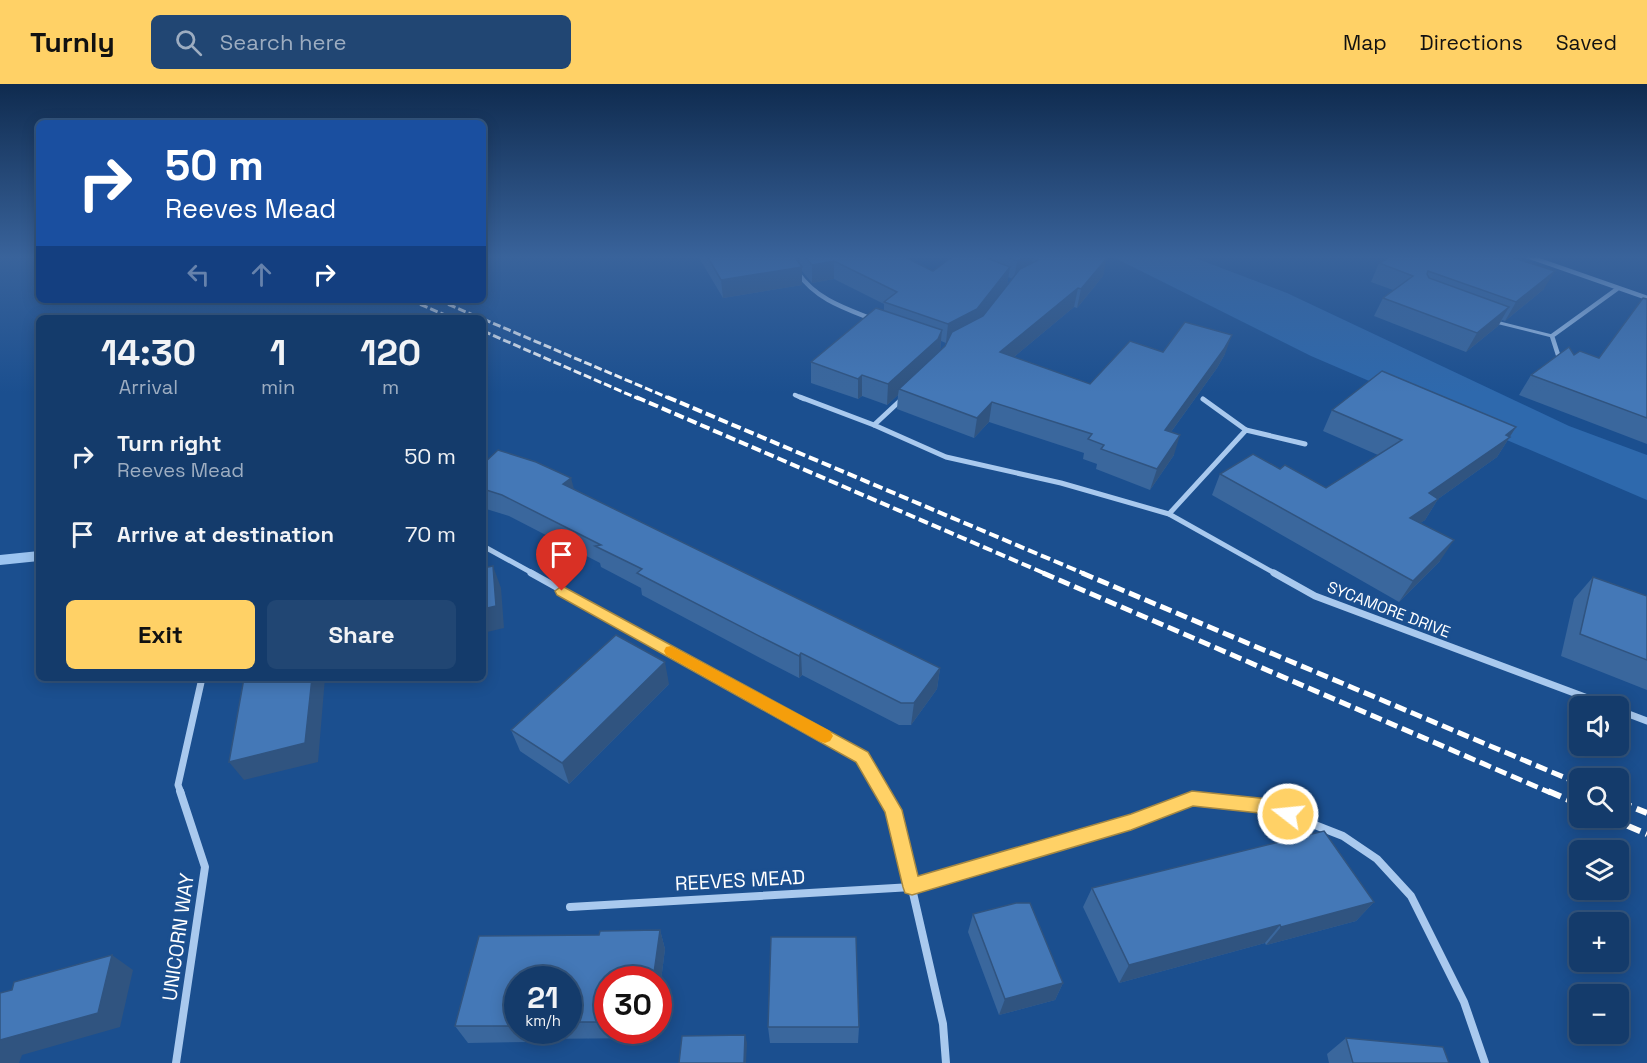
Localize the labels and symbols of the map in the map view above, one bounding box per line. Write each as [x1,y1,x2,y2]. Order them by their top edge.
pin [536,529,587,591]
street label: SYCAMORE DRIVE [1324,576,1453,643]
position arrow [1256,782,1320,846]
street label: REEVES MEAD [674,864,806,896]
street label: UNICORN WAY [156,871,200,1003]
speed limit sign: 30 [594,966,672,1044]

